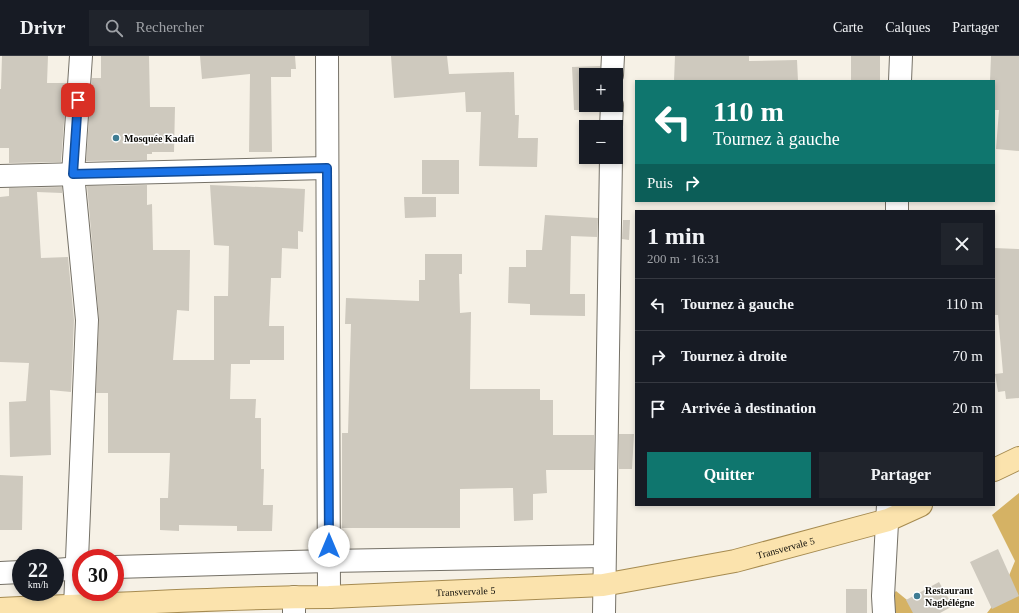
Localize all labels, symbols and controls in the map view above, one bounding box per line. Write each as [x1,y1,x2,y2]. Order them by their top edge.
search box [89,10,369,46]
text: Drivr [20,17,65,38]
icon: search [103,17,125,39]
text: Rechercher [135,19,204,35]
text: Carte [833,20,863,35]
text: Calques [885,20,930,35]
text: Partager [952,20,999,35]
map controls [579,68,623,164]
button: + [579,68,623,112]
pin [61,83,95,117]
icon: arrive [67,89,89,111]
icon: left [647,96,699,148]
text: 110 m [713,96,784,127]
button: − [579,120,623,164]
text: Tournez à gauche [713,129,840,149]
marker: Mosquée Kadafi [111,133,121,143]
place label: Mosquée Kadafi [124,133,195,144]
icon: right [681,172,703,194]
text: Puis [647,175,673,191]
text: 1 min [647,223,705,249]
button: close [941,223,983,265]
text: 200 m · 16:31 [647,251,720,266]
icon: left [647,294,669,316]
text: Tournez à gauche [681,296,794,312]
text: 110 m [946,296,983,312]
icon: right [647,346,669,368]
text: Tournez à droite [681,348,787,364]
text: 70 m [953,348,983,364]
icon: arrive [647,398,669,420]
text: Arrivée à destination [681,400,816,416]
text: 20 m [953,400,983,416]
button: Quitter [647,452,811,498]
button: Partager [819,452,983,498]
position arrow [308,525,350,567]
street label: Transvervale 5 [756,535,816,561]
speed limit sign: 30 [72,549,124,601]
text: 22 [28,559,48,581]
text: km/h [28,579,48,590]
street label: Transvervale 5 [436,585,496,598]
place label: Restaurant Nagbélégne [925,585,975,608]
marker: Restaurant Nagbélégne [912,591,922,601]

